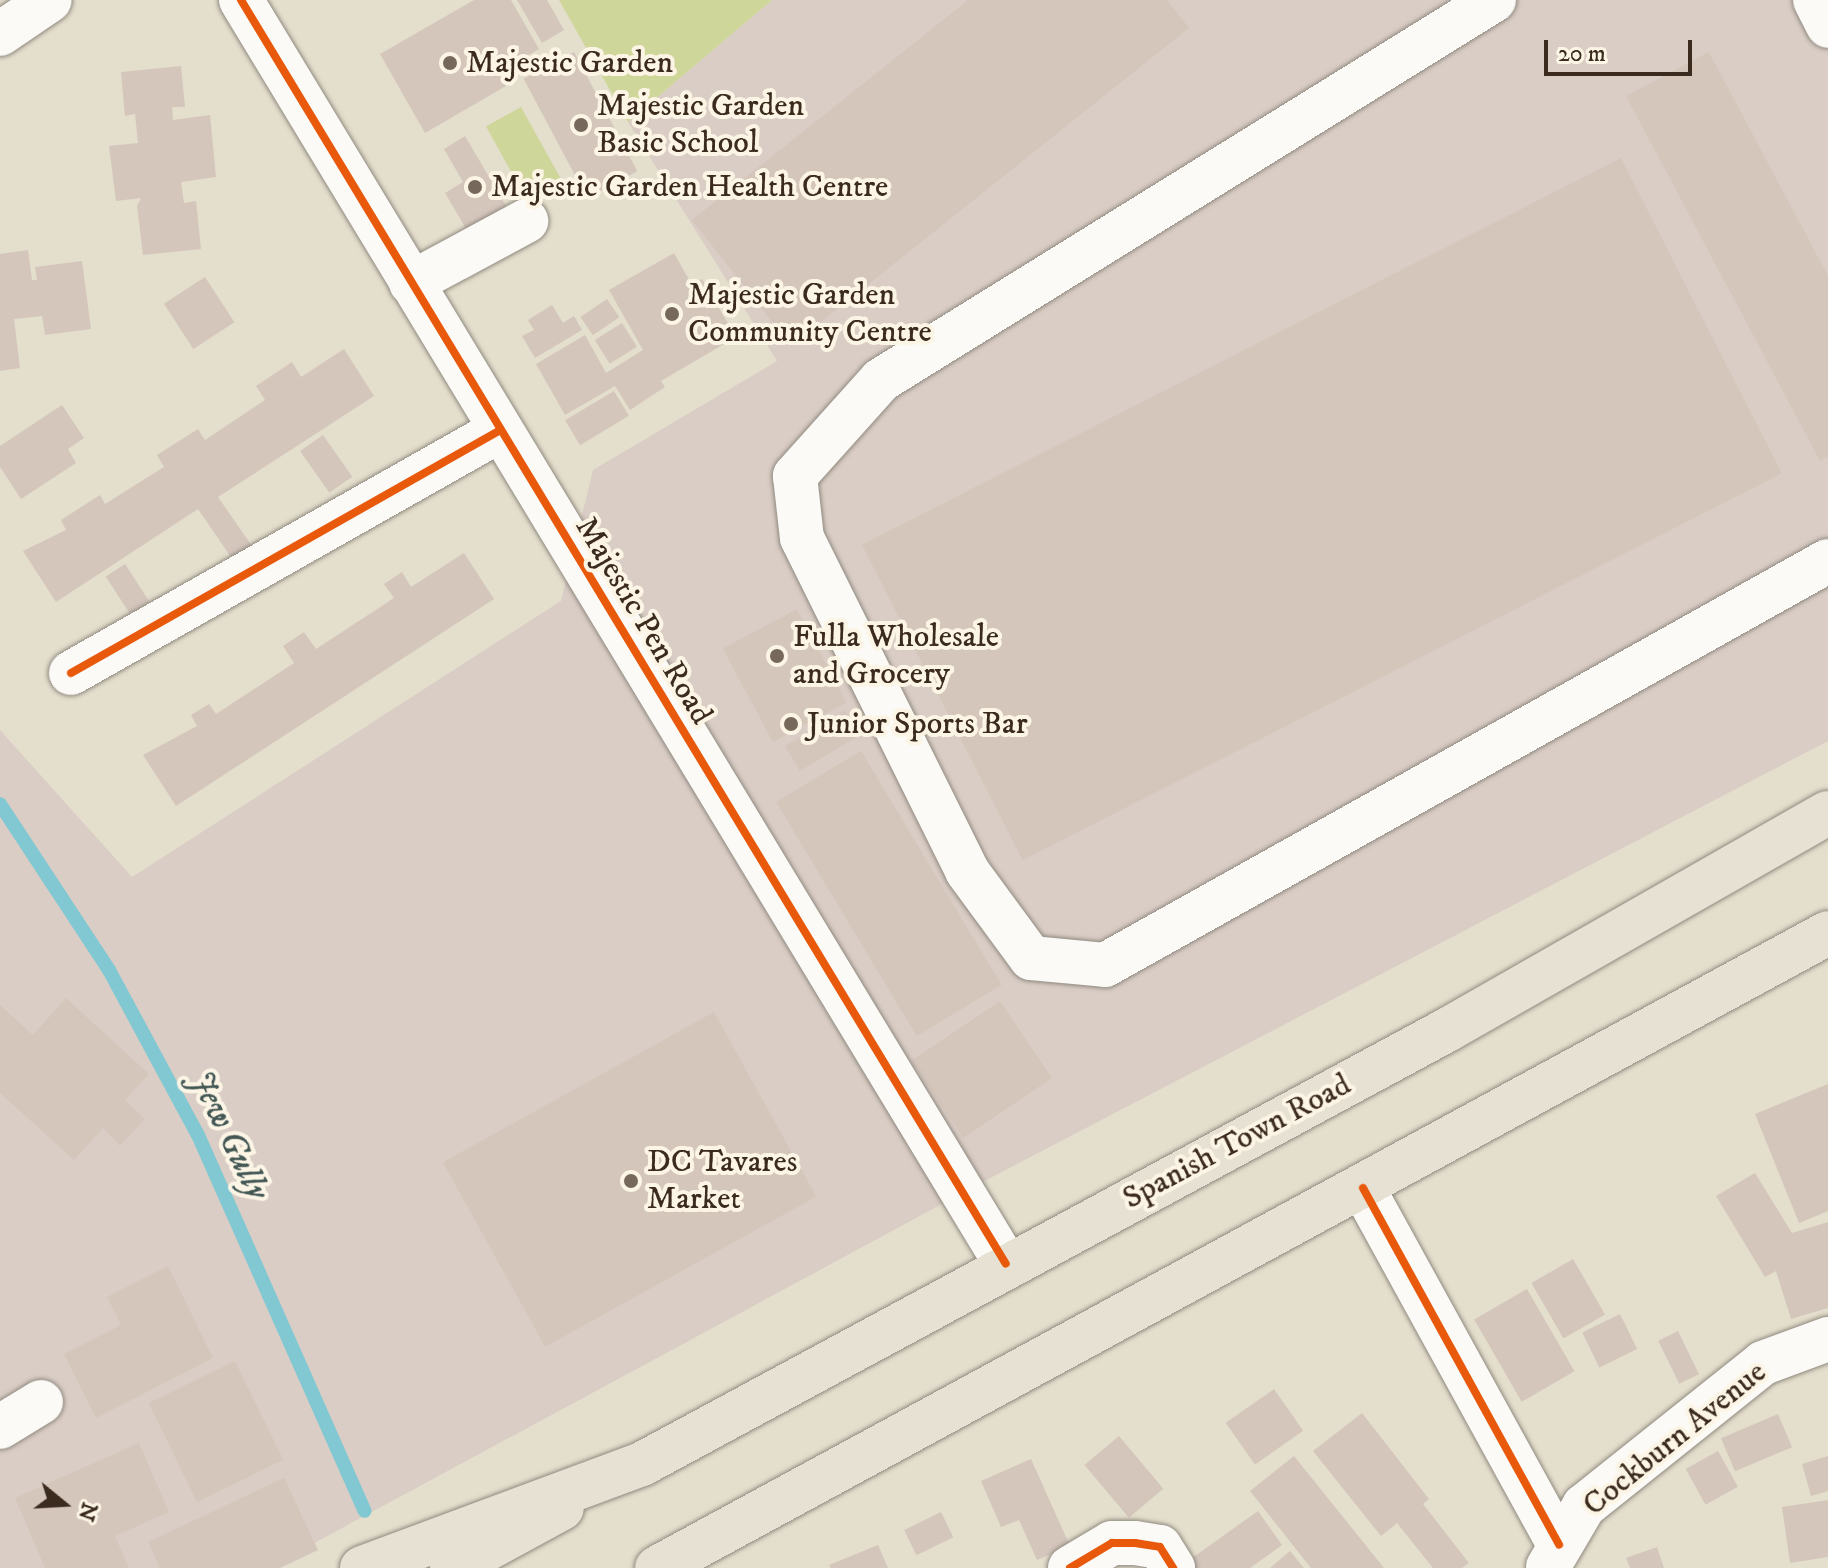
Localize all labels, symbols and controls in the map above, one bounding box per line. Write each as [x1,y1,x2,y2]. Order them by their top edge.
scale bar [1548,24,1696,74]
text: 20 m [1558,39,1606,69]
place label: Majestic Garden [466,44,673,82]
marker: Majestic Garden [441,54,459,72]
place label: Majestic Garden Basic School [597,88,804,163]
marker: Majestic Garden Basic School [572,116,590,134]
place label: Majestic Garden Health Centre [491,168,888,206]
marker: Majestic Garden Health Centre [466,178,484,196]
place label: Majestic Garden Community Centre [688,277,932,352]
marker: Majestic Garden Community Centre [663,305,681,323]
street label: Majestic Pen Road [566,510,720,732]
place label: Fulla Wholesale and Grocery [793,619,999,694]
marker: Fulla Wholesale and Grocery [768,647,786,665]
place label: Junior Sports Bar [807,705,1028,743]
marker: Junior Sports Bar [782,715,800,733]
water label: Jew Gully [179,1064,277,1206]
street label: Spanish Town Road [1117,1066,1357,1218]
place label: DC Tavares Market [647,1144,797,1219]
marker: DC Tavares Market [622,1172,640,1190]
street label: Cockburn Avenue [1576,1353,1774,1525]
north arrow [24,1464,104,1544]
text: N [72,1499,103,1524]

